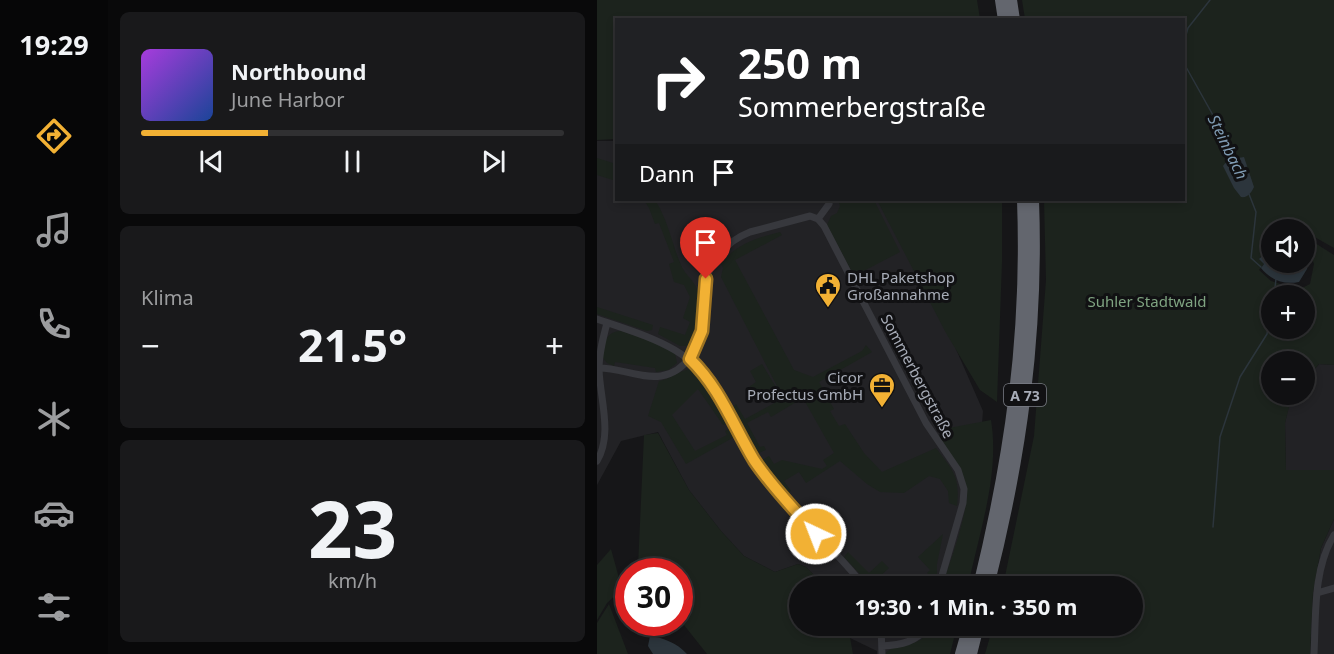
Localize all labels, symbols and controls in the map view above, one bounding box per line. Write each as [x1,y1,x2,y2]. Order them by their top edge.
text: 19:29 [19,26,89,63]
text: 250 m [738,34,862,91]
icon: right [639,42,717,120]
text: Northbound [231,56,366,86]
text: June Harbor [231,86,345,113]
text: Sommerbergstraße [738,88,986,125]
water label: Steinbach [1203,111,1253,183]
icon: directions [33,115,75,157]
icon: previous [195,145,228,178]
icon: pause [336,145,369,178]
icon: next [477,145,510,178]
icon: arrive [707,156,740,189]
text: Dann [639,158,695,188]
icon: music [33,209,75,251]
pin [680,217,731,279]
map controls [1261,219,1315,405]
button: sound [1261,219,1315,273]
icon: arrive [689,226,722,259]
place label: DHL Paketshop Großannahme [847,267,955,304]
public building icon: DHL Paketshop Großannahme [813,271,843,309]
text: Klima [141,284,194,311]
button: + [1261,285,1315,339]
park label: Suhler Stadtwald [1087,291,1207,311]
icon: phone [33,303,75,345]
street label: Sommerbergstraße [877,310,959,442]
text: 21.5° [298,314,407,375]
text: − [141,323,160,368]
text: + [545,323,564,368]
button: − [1261,351,1315,405]
place label: Cicor Profectus GmbH [747,367,863,404]
office icon: Cicor Profectus GmbH [867,371,897,409]
road number: A 73 [1004,384,1046,406]
icon: climate [33,398,75,440]
text: 23 [308,475,397,581]
icon: car [33,492,75,534]
position arrow [784,502,848,566]
speed limit sign: 30 [615,558,693,636]
text: km/h [328,567,377,594]
icon: filters [33,586,75,628]
text: 19:30 · 1 Min. · 350 m [855,591,1077,621]

